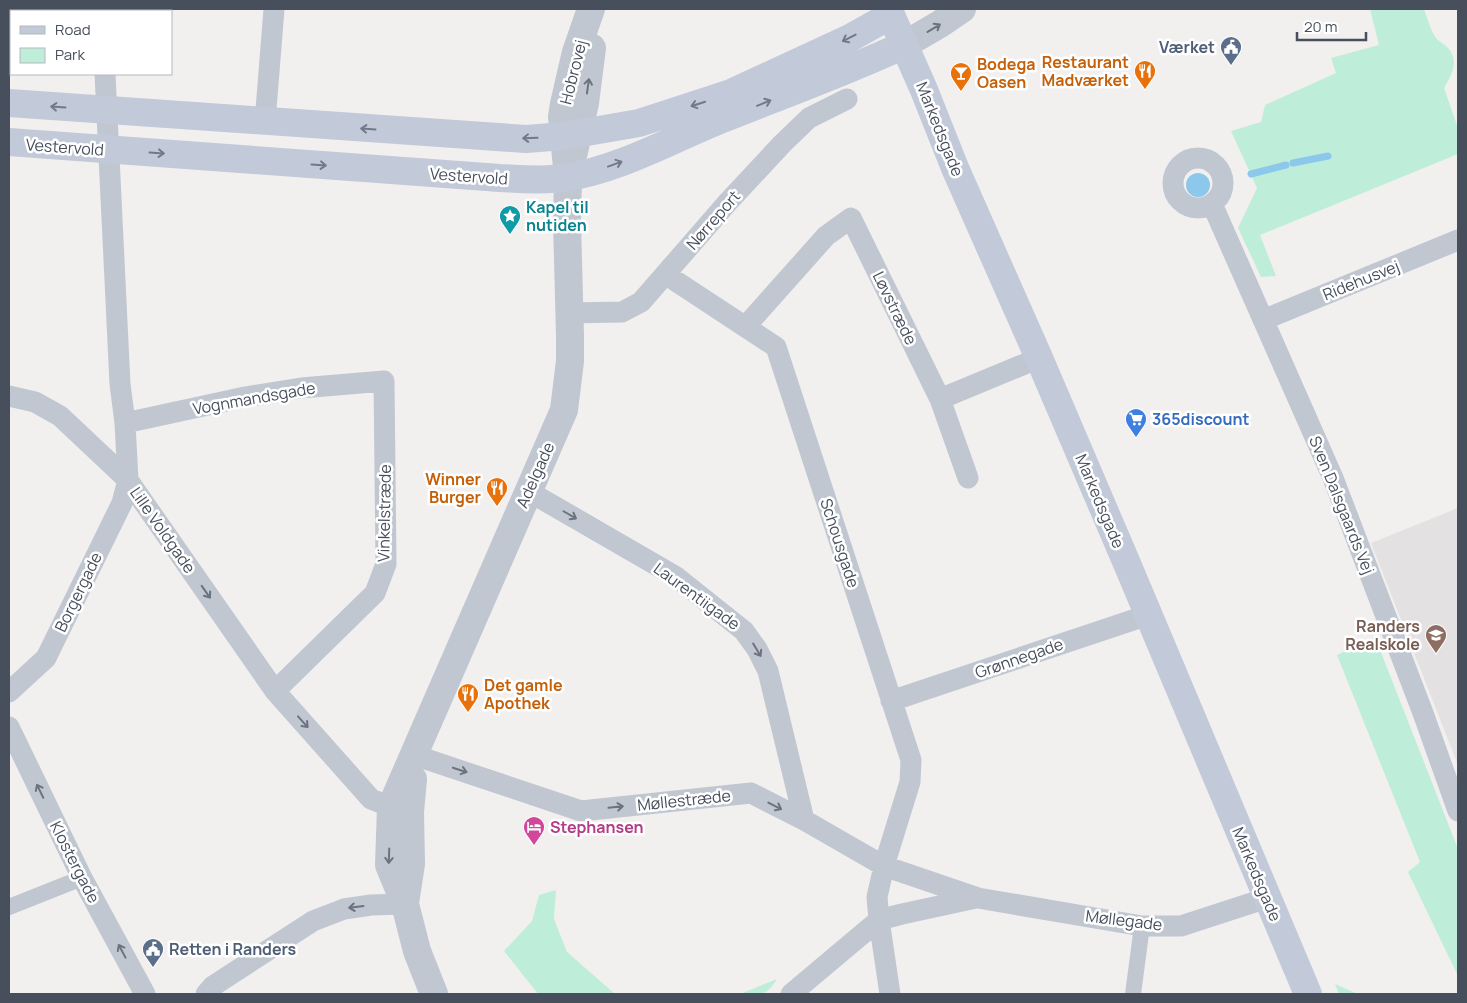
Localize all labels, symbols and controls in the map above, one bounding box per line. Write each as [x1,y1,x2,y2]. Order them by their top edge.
legend [10,10,172,75]
scale bar [1297,10,1366,42]
text: 20 m [1304,16,1337,37]
text: Road [55,19,91,40]
one-way arrow [926,22,940,32]
one-way arrow [841,33,856,43]
public building icon: Værket [1219,35,1243,66]
place label: Værket [1159,36,1215,58]
street label: Hobrovej [554,37,592,107]
text: Park [55,44,85,65]
place label: Restaurant Madværket [1041,51,1129,91]
place label: Bodega Oasen [977,53,1036,93]
restaurant icon: Restaurant Madværket [1133,59,1157,90]
bar icon: Bodega Oasen [949,61,973,92]
one-way arrow [583,78,593,94]
street label: Markedsgade [911,78,969,180]
one-way arrow [756,97,771,107]
one-way arrow [691,100,706,109]
one-way arrow [50,102,66,112]
one-way arrow [361,124,377,133]
street label: Vestervold [25,133,105,161]
one-way arrow [523,134,539,143]
one-way arrow [149,149,165,158]
one-way arrow [607,159,622,168]
one-way arrow [311,161,327,170]
street label: Vestervold [429,162,509,190]
street label: Nørreport [681,186,745,254]
place label: Kapel til nutiden [526,196,589,236]
place icon: Kapel til nutiden [498,204,522,235]
street label: Ridehusvej [1319,255,1403,305]
street label: Løvstræde [868,268,922,348]
street label: Vognmandsgade [191,376,317,420]
supermarket icon: 365discount [1124,407,1148,438]
place label: 365discount [1152,408,1250,430]
street label: Sven Dalsgaards Vej [1304,433,1380,577]
street label: Adelgade [511,439,559,511]
street label: Markedsgade [1070,451,1130,551]
street label: Vinkelstræde [372,464,396,562]
place label: Winner Burger [425,468,481,508]
restaurant icon: Winner Burger [485,476,509,507]
street label: Lille Voldgade [125,483,201,577]
street label: Schousgade [815,495,865,591]
one-way arrow [563,510,578,520]
street label: Borgergade [49,548,107,636]
street label: Laurentiigade [649,557,745,635]
one-way arrow [201,584,211,598]
place label: Randers Realskole [1345,615,1420,655]
school or university icon: Randers Realskole [1424,623,1448,654]
street label: Grønnegade [972,633,1066,683]
one-way arrow [753,642,763,656]
place label: Det gamle Apothek [484,674,563,714]
restaurant icon: Det gamle Apothek [456,682,480,713]
one-way arrow [297,715,308,728]
one-way arrow [452,766,468,776]
one-way arrow [35,784,44,799]
street label: Møllestræde [636,784,732,816]
one-way arrow [767,801,782,811]
one-way arrow [608,802,624,812]
hotel icon: Stephansen [522,815,546,846]
place label: Stephansen [550,816,644,838]
street label: Klostergade [45,817,105,907]
street label: Markedsgade [1227,824,1287,924]
one-way arrow [385,847,394,863]
one-way arrow [349,902,365,912]
street label: Møllegade [1084,904,1164,936]
public building icon: Retten i Randers [141,937,165,968]
place label: Retten i Randers [169,938,297,960]
one-way arrow [117,944,127,959]

